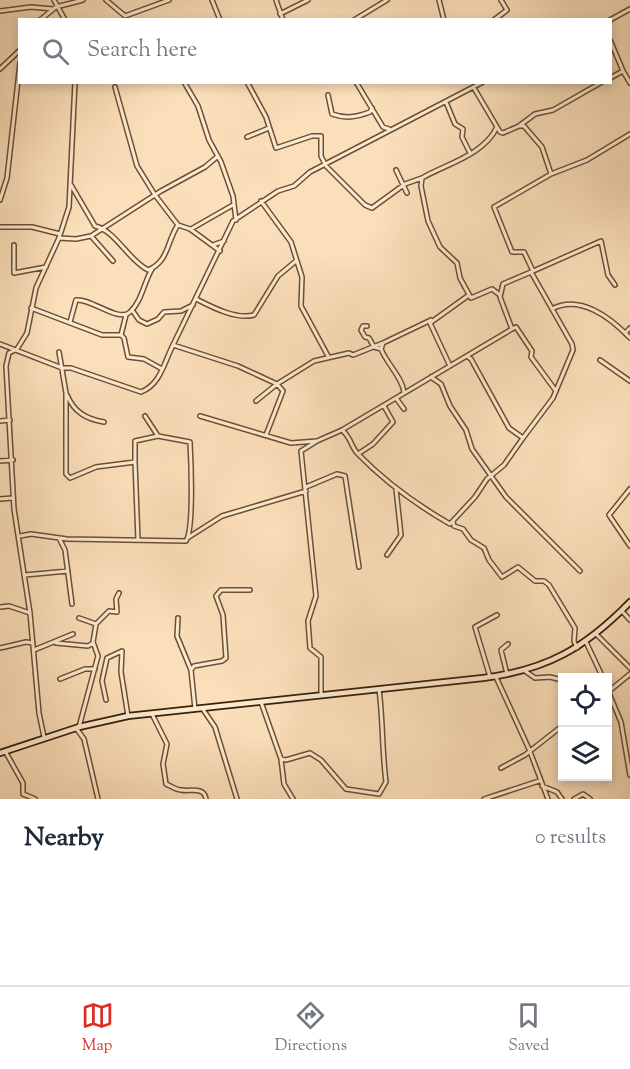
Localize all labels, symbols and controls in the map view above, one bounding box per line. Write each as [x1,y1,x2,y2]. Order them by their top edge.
search box [18,18,612,84]
icon: search [39,35,72,68]
text: Search here [87,35,197,67]
map controls [558,673,612,781]
button: locate [558,673,612,727]
button: layers [558,727,612,781]
text: Nearby [24,820,104,857]
text: 0 results [535,824,606,853]
tab: Map [81,999,114,1058]
tab: Directions [275,999,347,1058]
tab: Saved [508,999,549,1058]

